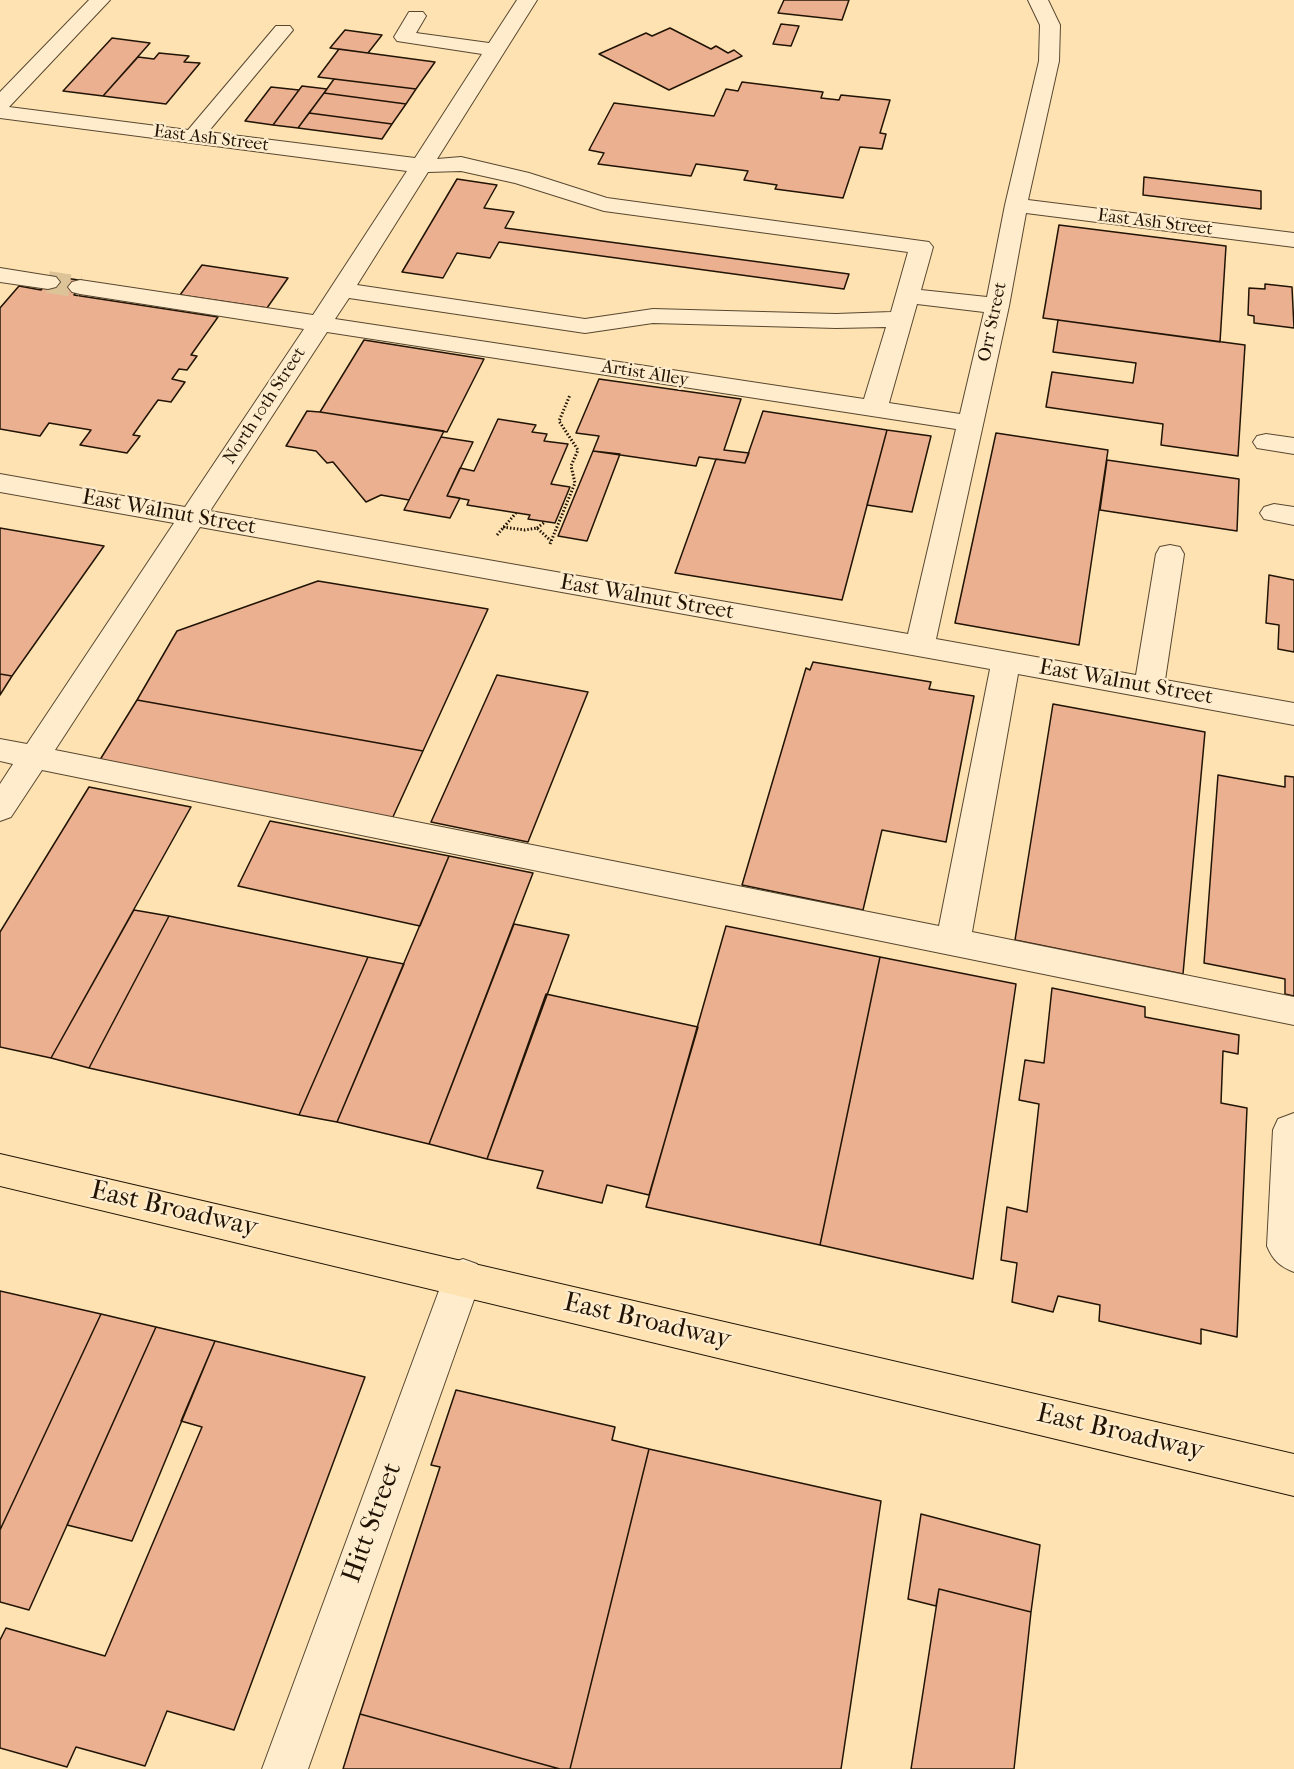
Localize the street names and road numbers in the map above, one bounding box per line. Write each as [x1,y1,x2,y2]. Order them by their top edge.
street label: East Ash Street [152,121,270,157]
street label: East Ash Street [1096,205,1214,241]
street label: Orr Street [974,280,1012,364]
street label: North 10th Street [219,344,311,468]
street label: Artist Alley [600,356,690,392]
street label: East Walnut Street [80,485,258,541]
street label: East Walnut Street [558,570,736,626]
street label: East Walnut Street [1037,655,1215,711]
street label: East Broadway [87,1175,261,1245]
street label: East Broadway [560,1287,734,1357]
street label: East Broadway [1033,1398,1207,1468]
street label: Hitt Street [336,1459,410,1587]

